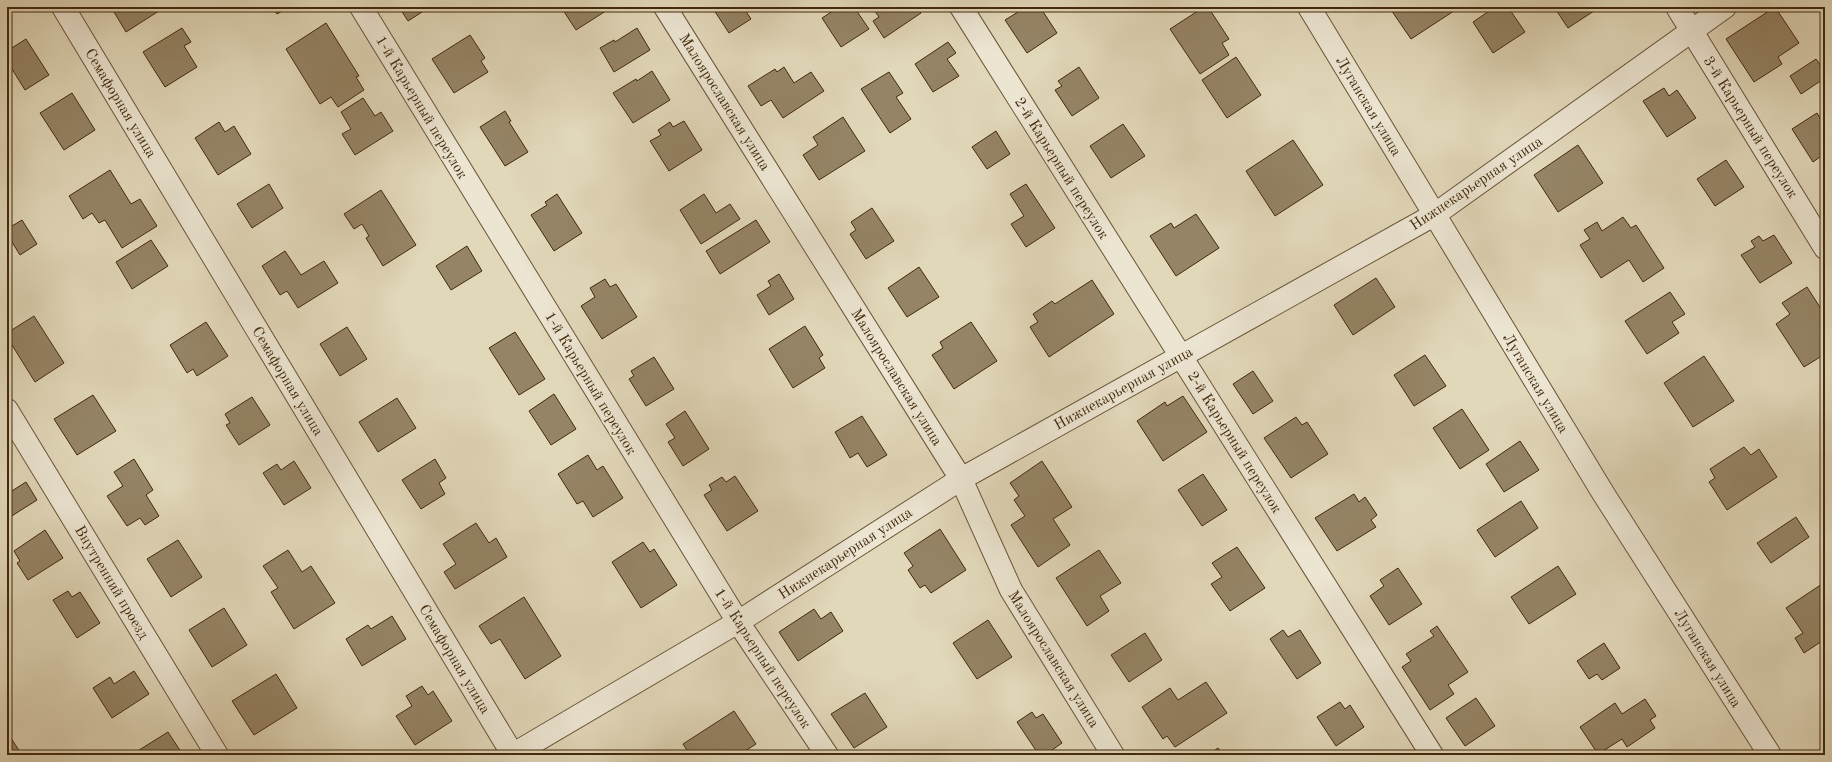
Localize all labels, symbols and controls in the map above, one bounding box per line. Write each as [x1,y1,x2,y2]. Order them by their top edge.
street label: Малоярославская улица [675,32,772,174]
street label: 1-й Карьерный переулок [372,34,470,182]
street label: Семафорная улица [81,47,158,161]
street label: Луганская улица [1332,54,1404,160]
street label: 3-й Карьерный переулок [1700,54,1800,202]
street label: 2-й Карьерный переулок [1011,95,1111,243]
street label: Нижнекарьерная улица [1408,134,1546,234]
street label: Малоярославская улица [847,307,944,449]
street label: 1-й Карьерный переулок [541,310,639,458]
street label: Семафорная улица [248,325,325,439]
street label: Луганская улица [1499,331,1571,437]
street label: Нижнекарьерная улица [1052,345,1196,434]
street label: 2-й Карьерный переулок [1184,369,1284,517]
street label: Нижнекарьерная улица [776,505,916,603]
street label: Внутренний проезд [71,524,151,643]
street label: 1-й Карьерный переулок [711,586,813,732]
street label: Малоярославская улица [1004,589,1101,731]
street label: Семафорная улица [415,603,492,717]
street label: Луганская улица [1670,607,1743,711]

